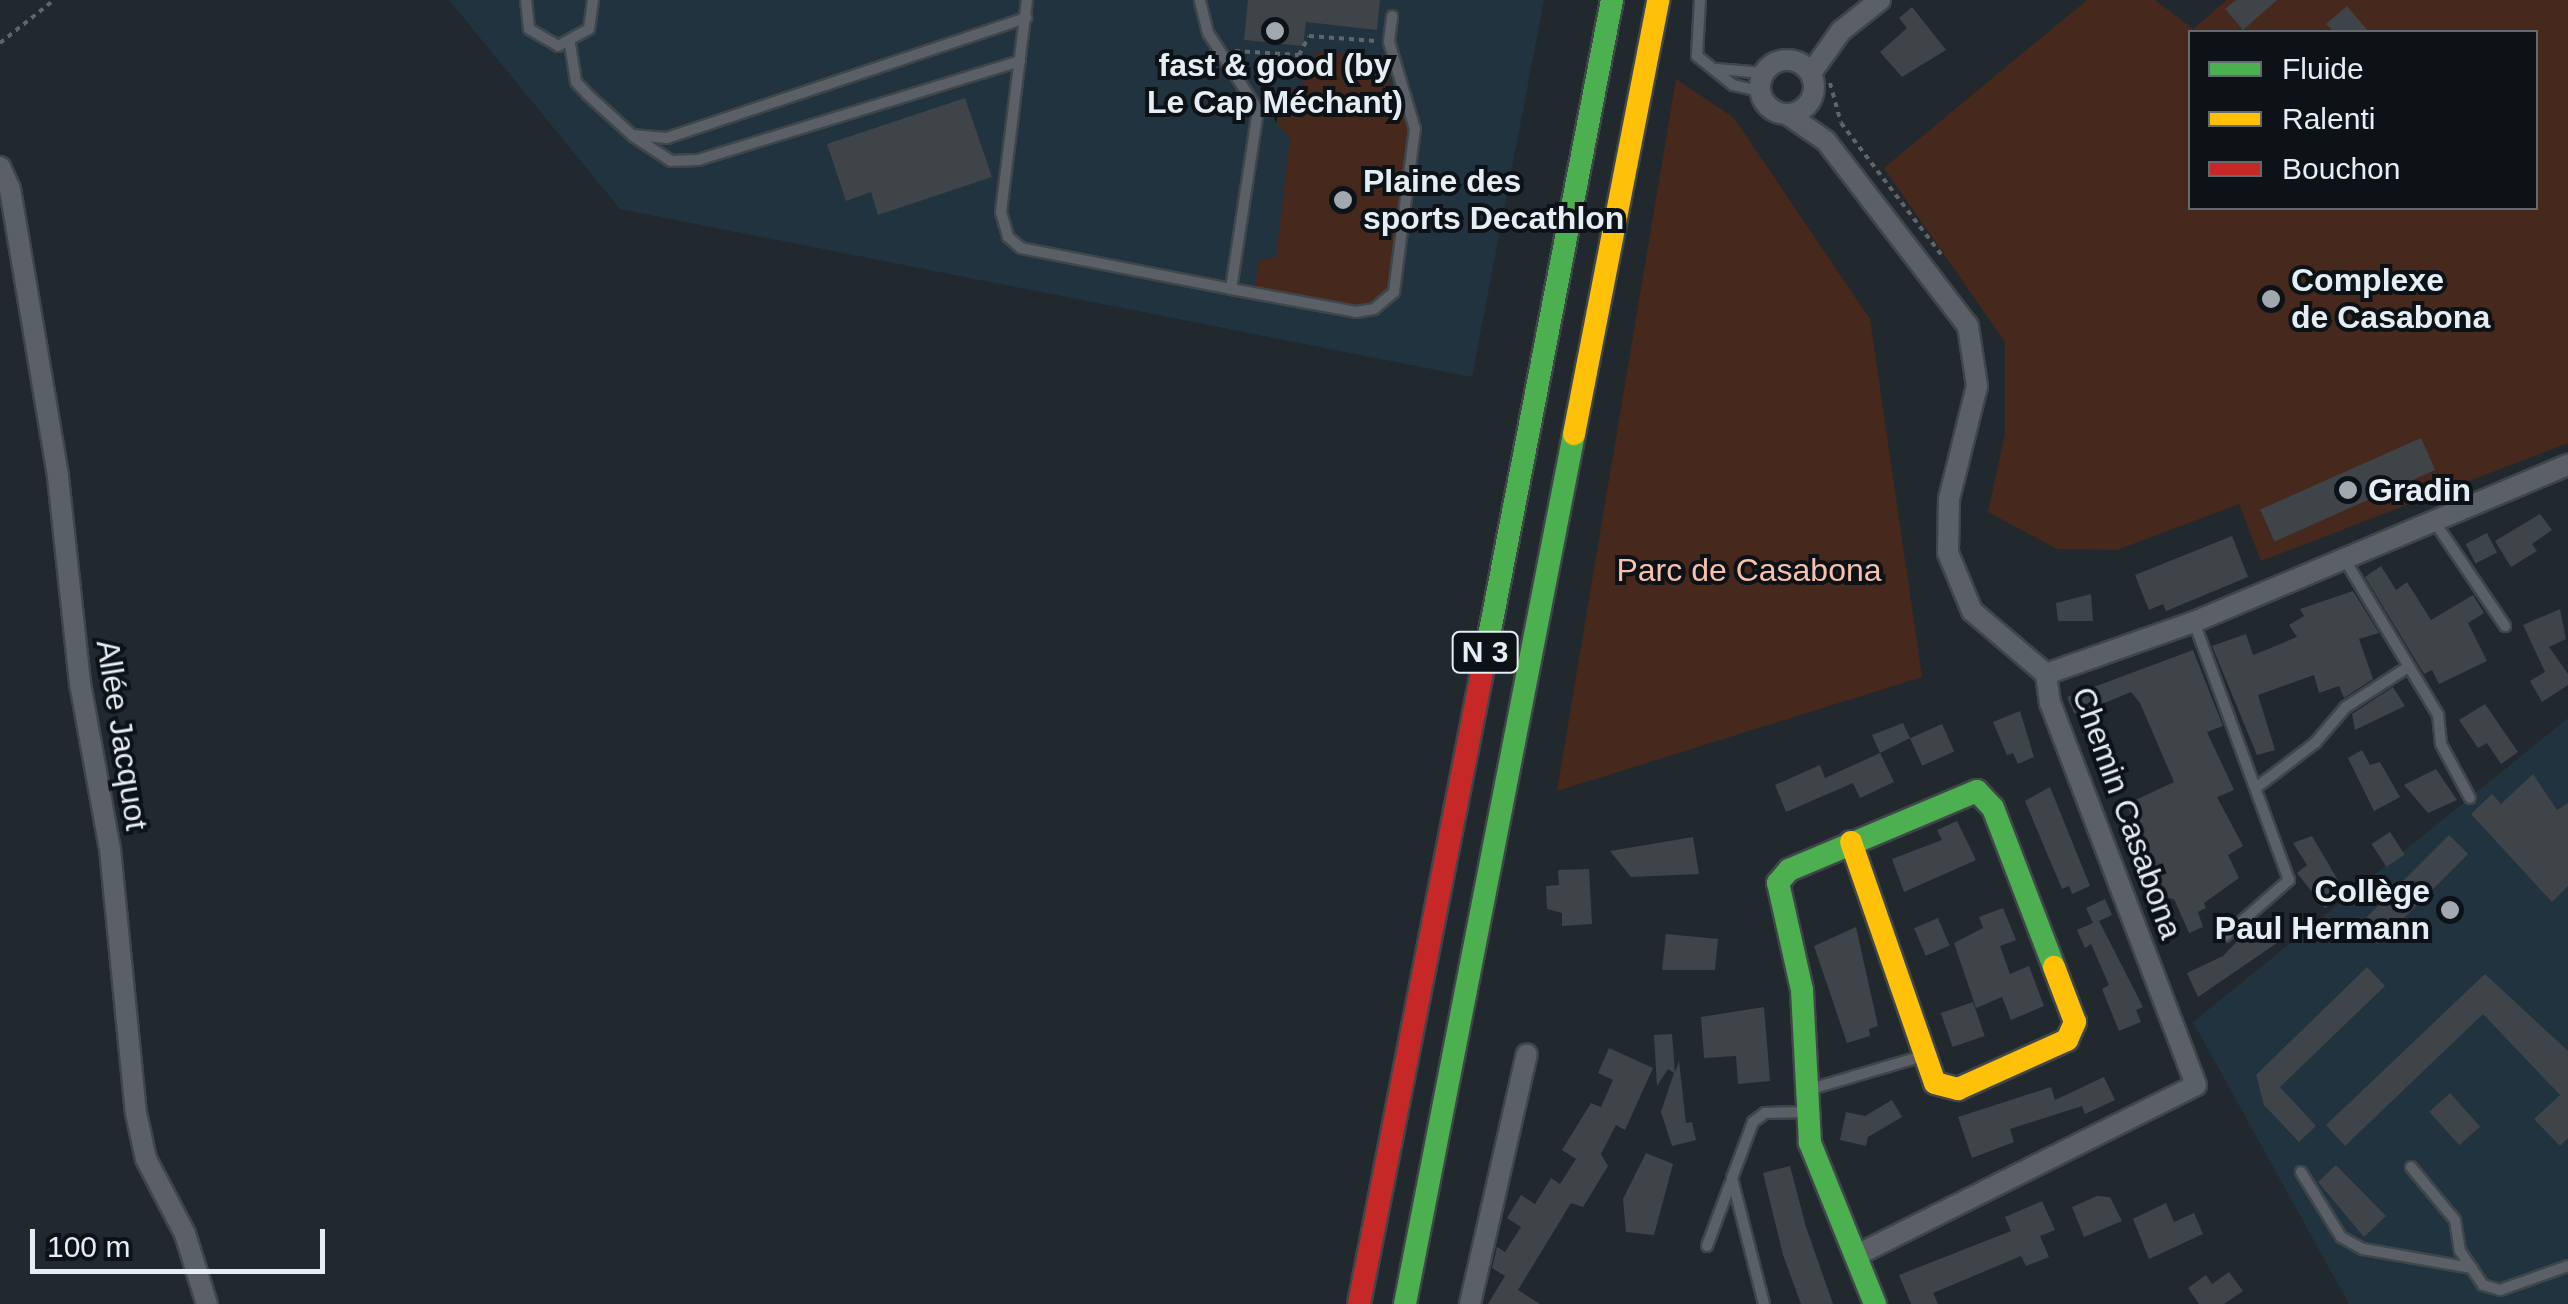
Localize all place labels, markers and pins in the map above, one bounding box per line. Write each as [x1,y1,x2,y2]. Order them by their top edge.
marker: fast & good (by Le Cap Méchant) [1264,20,1286,42]
place label: fast & good (by Le Cap Méchant) [1147,47,1403,122]
place label: Plaine des sports Decathlon [1363,163,1624,238]
marker: Plaine des sports Decathlon [1332,189,1354,211]
place label: Complexe de Casabona [2291,262,2490,337]
marker: Complexe de Casabona [2260,288,2282,310]
place label: Gradin [2368,471,2471,509]
marker: Gradin [2337,479,2359,501]
place label: Collège Paul Hermann [2215,873,2430,948]
marker: Collège Paul Hermann [2439,899,2461,921]

